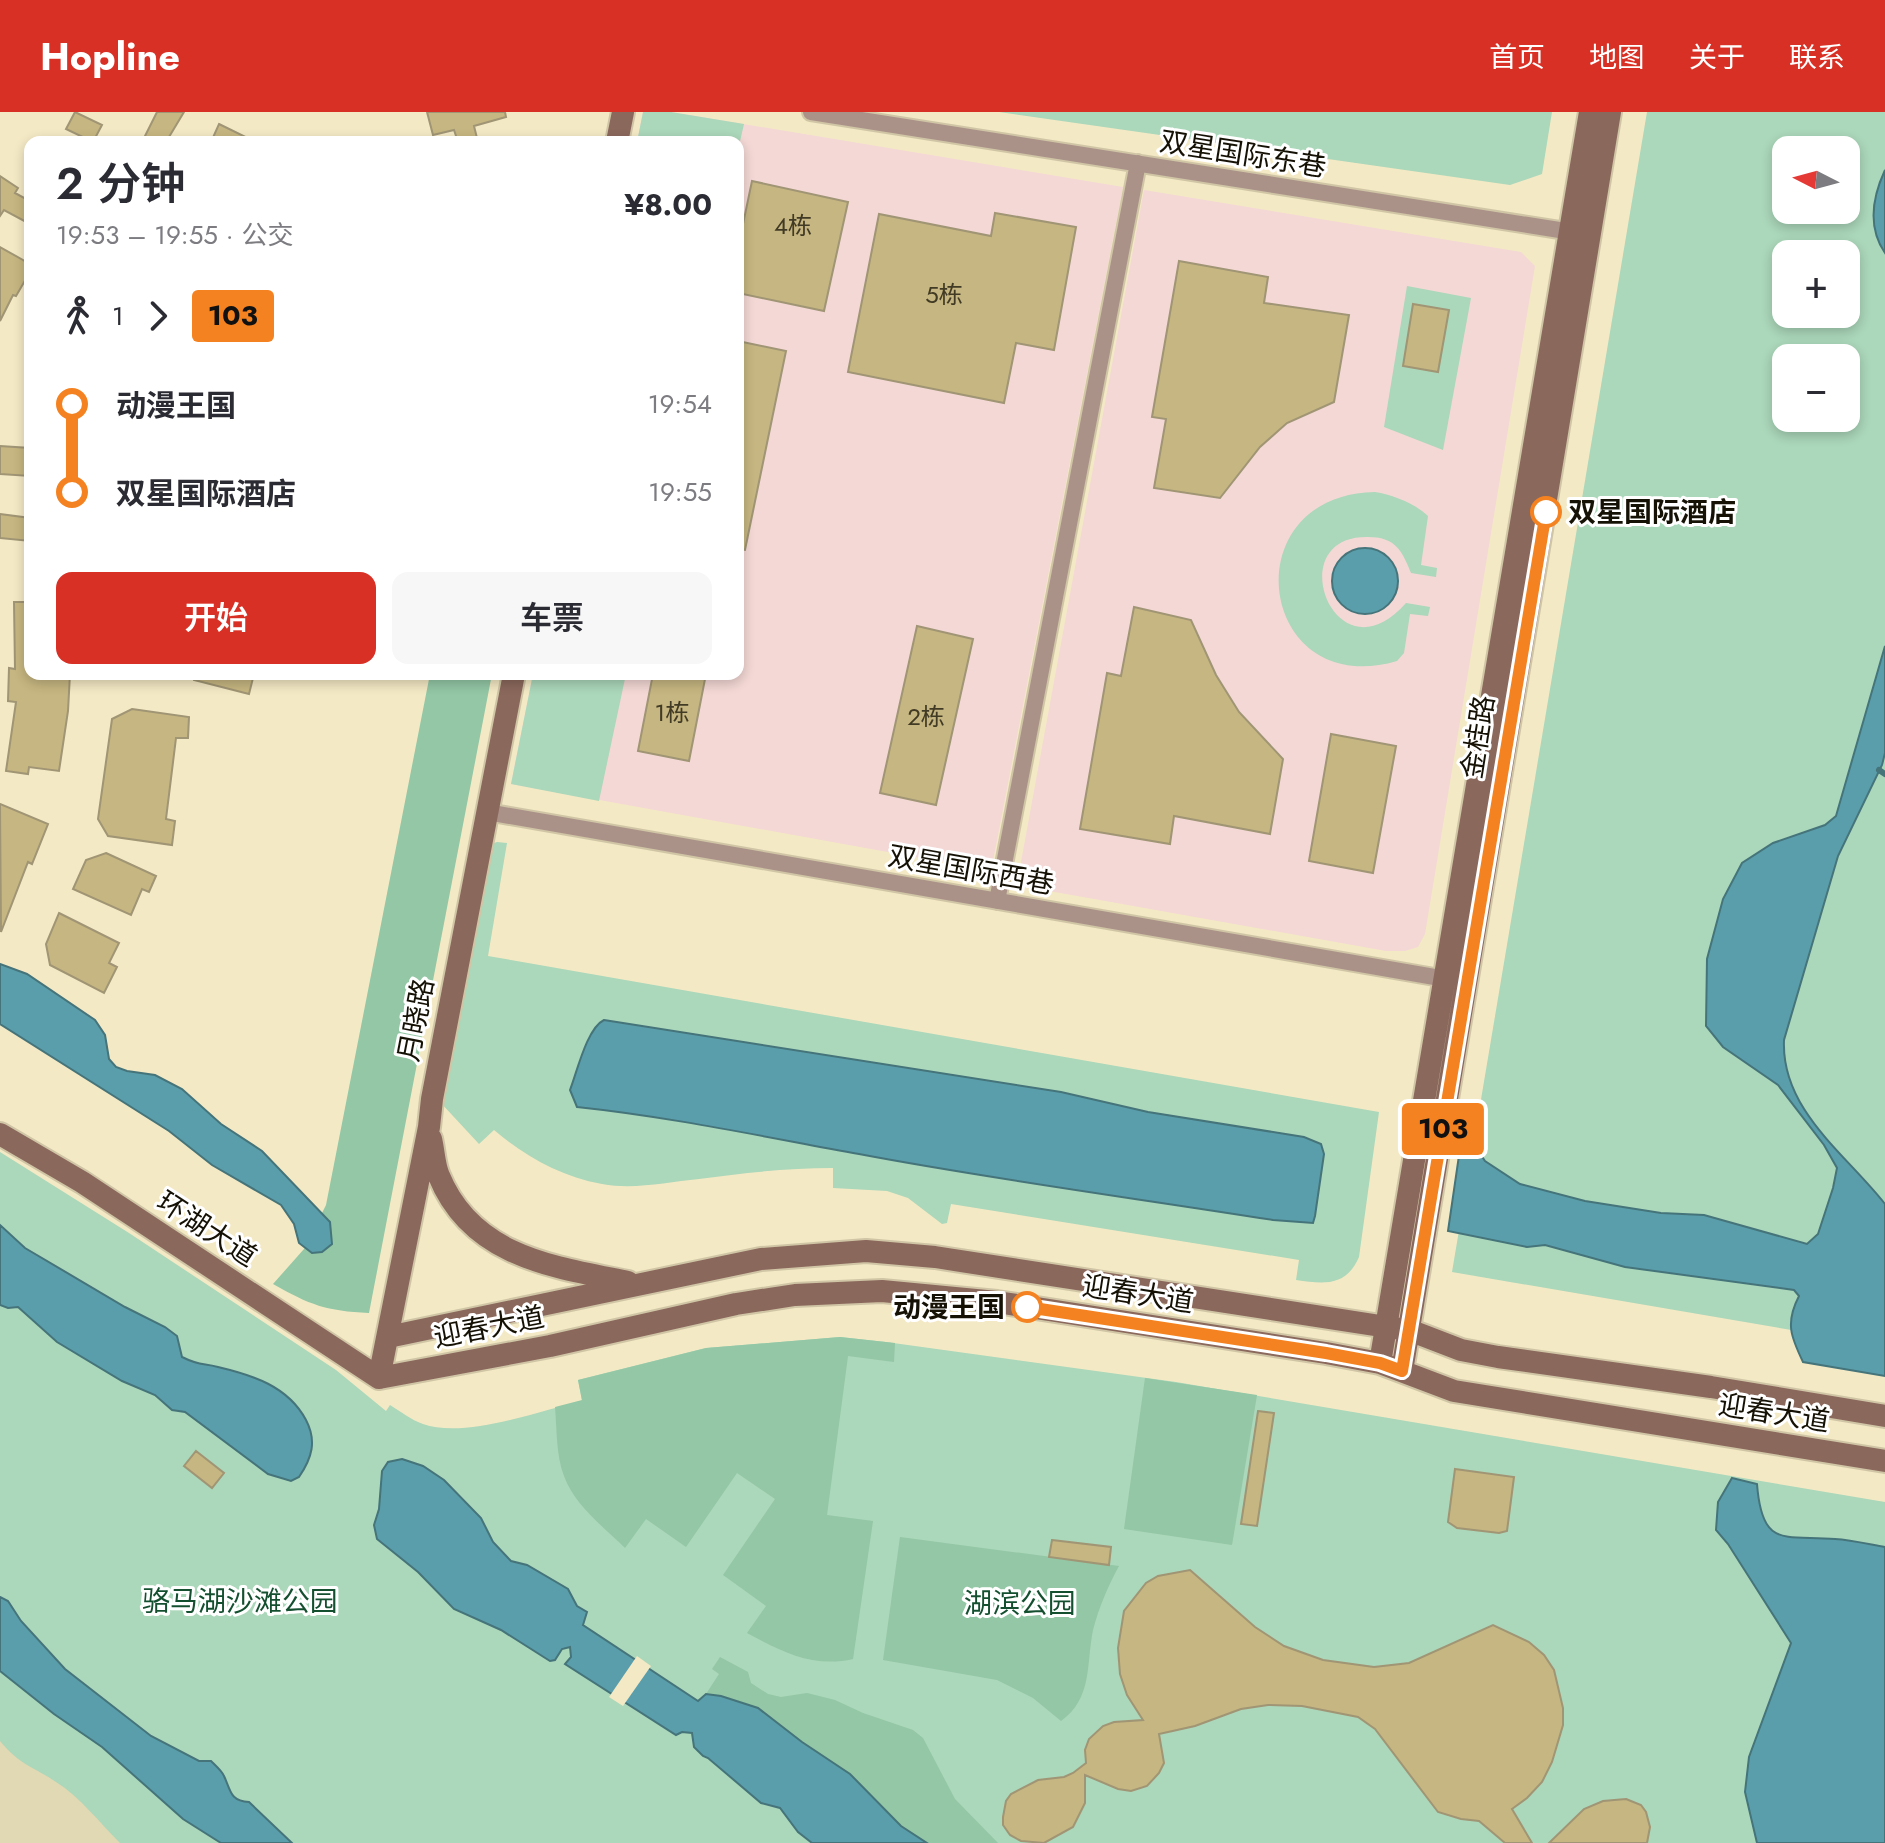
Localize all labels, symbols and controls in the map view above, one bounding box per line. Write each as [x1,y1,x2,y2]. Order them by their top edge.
text: Hopline [40,29,180,84]
text: 首页 [1489,37,1545,78]
text: 地图 [1589,37,1645,78]
text: 关于 [1689,37,1745,78]
text: 联系 [1789,37,1845,78]
street label: 双星国际东巷 [1157,121,1329,187]
north arrow [1772,136,1860,224]
map controls [1772,136,1860,432]
text: 2 分钟 [56,152,185,216]
text: ¥8.00 [624,183,712,226]
house number: 4栋 [774,208,812,243]
text: 19:53 – 19:55 · 公交 [56,216,293,254]
button: + [1772,240,1860,328]
house number: 5栋 [925,277,963,312]
icon: walk [56,294,100,338]
icon: forward [136,294,180,338]
text: 103 [208,295,258,336]
text: 1 [112,297,124,335]
button: − [1772,344,1860,432]
text: 动漫王国 [116,384,236,427]
text: 19:54 [648,385,712,423]
text: 双星国际酒店 [116,472,296,515]
text: 19:55 [648,473,712,511]
place label: 双星国际酒店 [1568,492,1736,533]
marker: 双星国际酒店 [1531,497,1561,527]
button: 开始 [56,572,376,664]
button: 车票 [392,572,712,664]
street label: 金桂路 [1451,692,1505,782]
house number: 1栋 [655,695,689,730]
house number: 2栋 [907,699,945,734]
street label: 双星国际西巷 [885,835,1057,905]
street label: 月晓路 [388,975,444,1065]
line badge: 103 [1397,1103,1489,1155]
text: 103 [1418,1108,1468,1149]
street label: 环湖大道 [149,1181,265,1277]
street label: 迎春大道 [1079,1265,1197,1323]
place label: 动漫王国 [893,1287,1005,1328]
marker: 动漫王国 [1012,1292,1042,1322]
street label: 迎春大道 [430,1296,548,1358]
street label: 迎春大道 [1715,1384,1833,1442]
park label: 骆马湖沙滩公园 [142,1581,338,1622]
park label: 湖滨公园 [964,1583,1076,1624]

